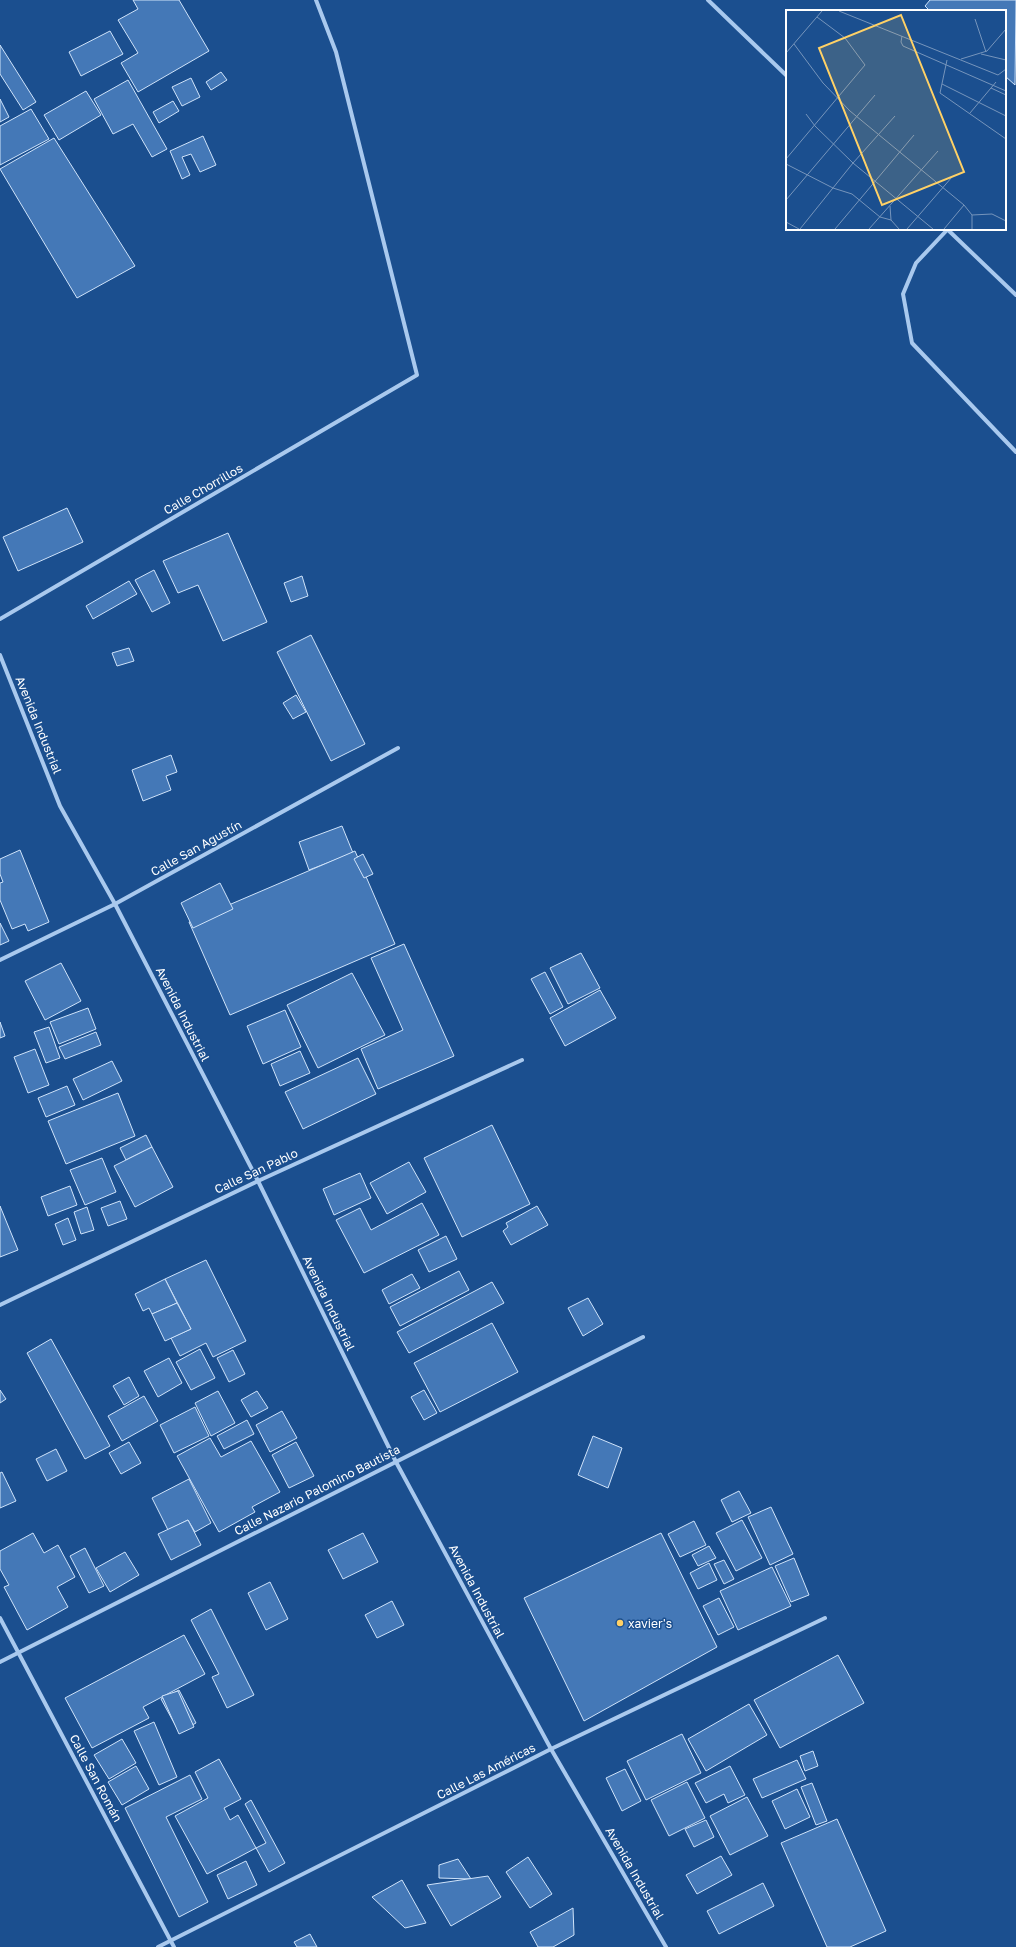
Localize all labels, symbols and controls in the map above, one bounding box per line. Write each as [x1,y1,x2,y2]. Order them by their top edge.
inset map [786,10,1006,230]
street label: Calle Chorrillos [161,460,245,518]
street label: Avenida Industrial [13,674,65,776]
street label: Calle San Agustín [148,817,244,879]
street label: Avenida Industrial [153,964,213,1064]
street label: Calle San Pablo [212,1145,300,1197]
street label: Avenida Industrial [299,1253,359,1353]
street label: Calle Nazario Palomino Bautista [232,1441,402,1539]
street label: Avenida Industrial [446,1542,508,1641]
place label: xavier's [628,1616,672,1631]
marker: xavier's [615,1618,625,1628]
street label: Calle San Román [67,1732,125,1824]
street label: Calle Las Américas [434,1740,538,1802]
street label: Avenida Industrial [603,1824,668,1922]

